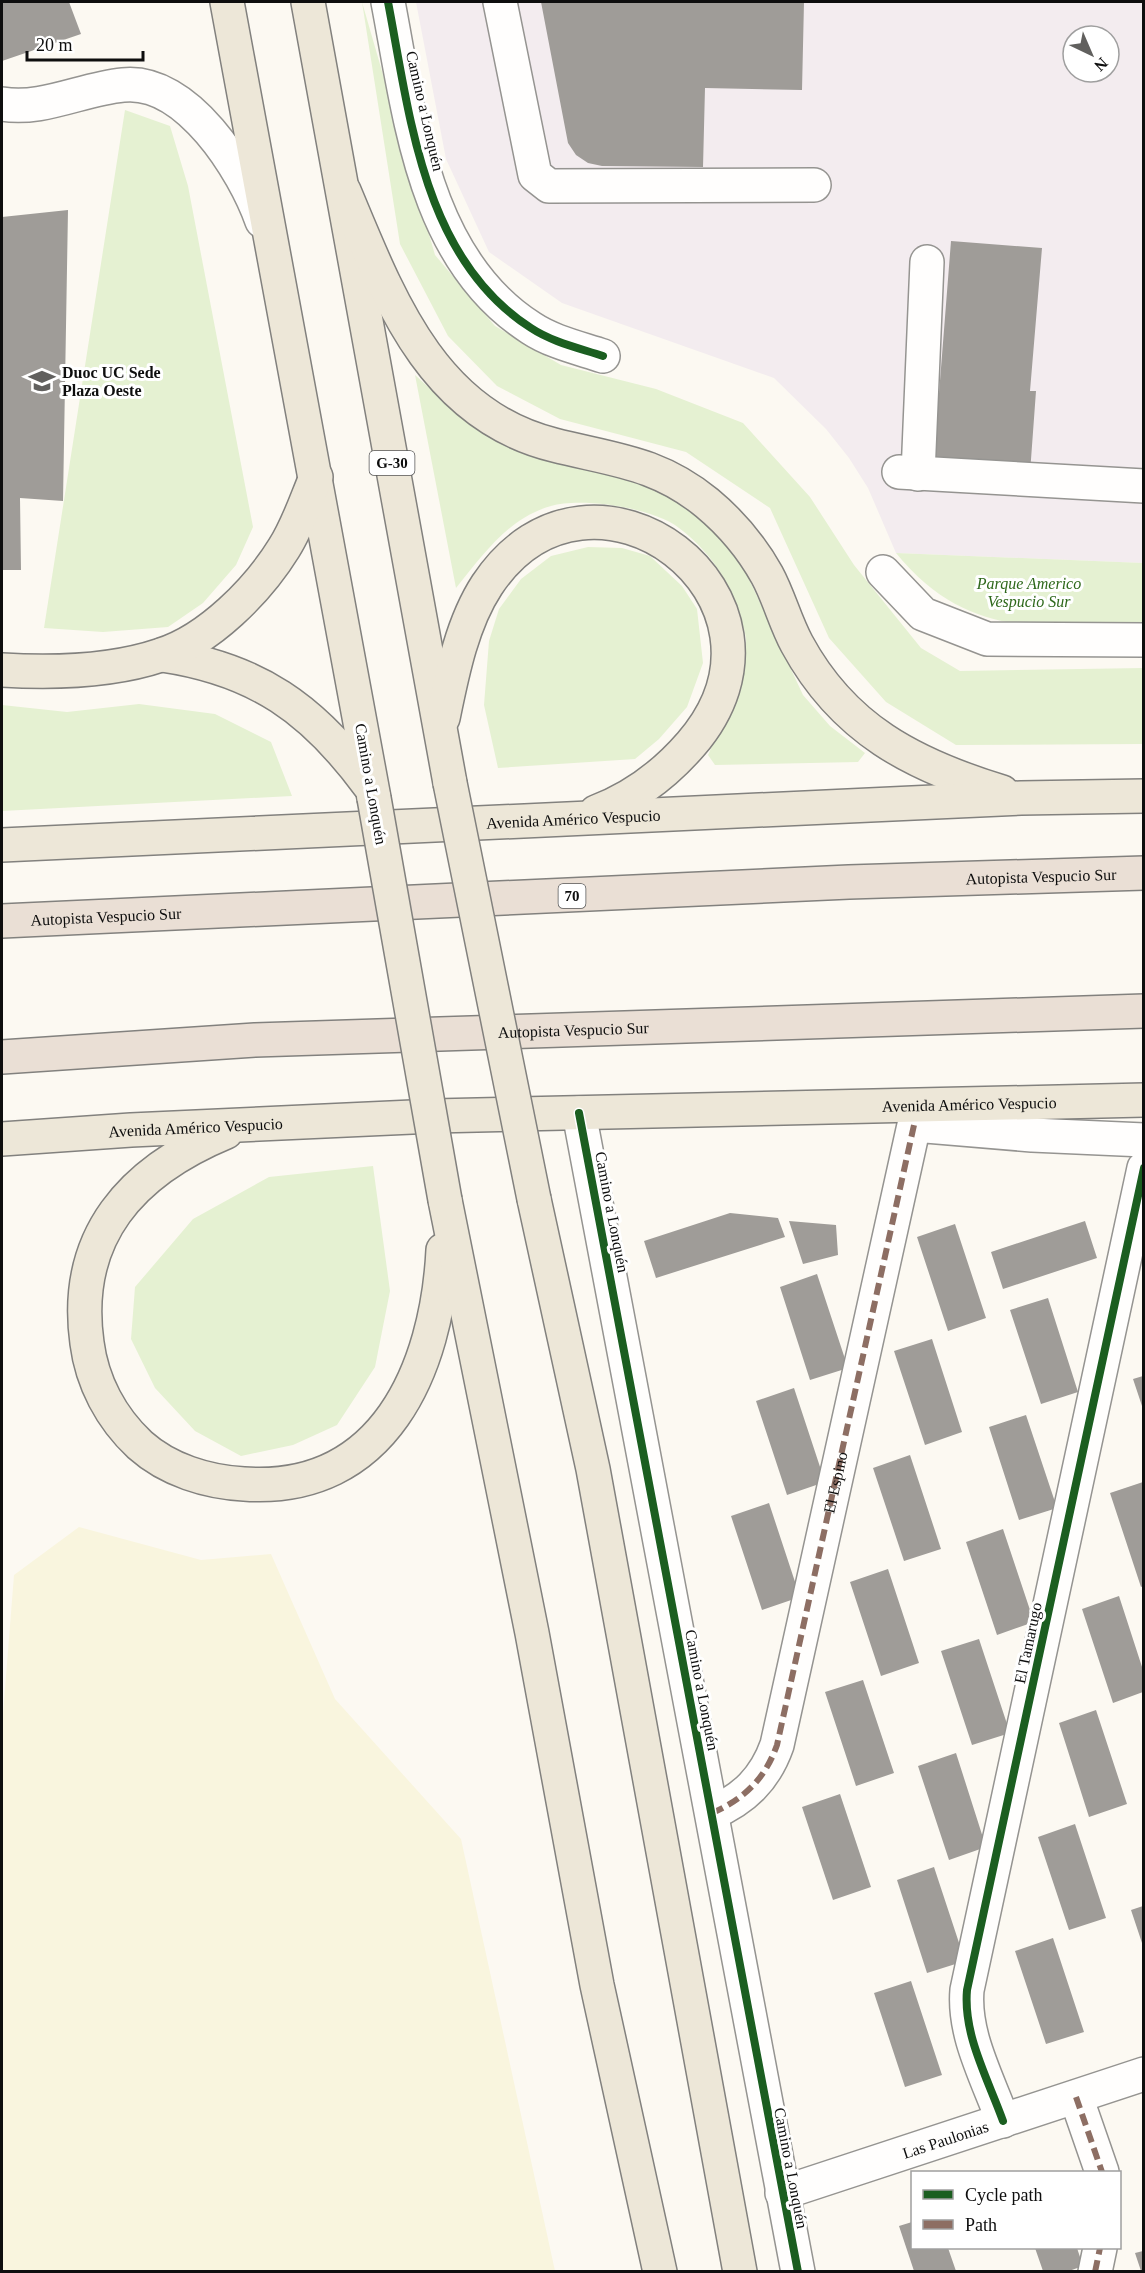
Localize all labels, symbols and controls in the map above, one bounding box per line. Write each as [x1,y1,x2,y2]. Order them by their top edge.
scale bar [27,24,142,62]
north arrow [1061,24,1121,84]
text: 20 m [36,35,73,55]
street label: Camino a Lonquén [402,49,447,173]
text: N [1091,54,1111,75]
place label: Duoc UC Sede Plaza Oeste [62,364,161,399]
school or university icon: Duoc UC Sede Plaza Oeste [27,366,57,396]
road number: G-30 [370,451,414,475]
park label: Parque Americo Vespucio Sur [976,575,1081,611]
street label: Camino a Lonquén [351,722,390,846]
street label: Avenida Américo Vespucio [486,806,661,831]
street label: Autopista Vespucio Sur [965,865,1117,887]
road number: 70 [558,884,586,908]
street label: Autopista Vespucio Sur [30,904,182,928]
street label: Autopista Vespucio Sur [498,1019,650,1041]
street label: Avenida Américo Vespucio [882,1093,1057,1114]
street label: Avenida Américo Vespucio [108,1114,283,1140]
street label: Camino a Lonquén [591,1150,632,1274]
street label: El Espino [820,1450,850,1515]
street label: El Tamarugo [1011,1601,1046,1685]
street label: Camino a Lonquén [681,1628,722,1752]
street label: Camino a Lonquén [770,2106,811,2230]
street label: Las Paulonias [900,2117,991,2161]
legend [911,2171,1121,2249]
text: Cycle path [965,2185,1042,2205]
text: Path [965,2215,997,2235]

